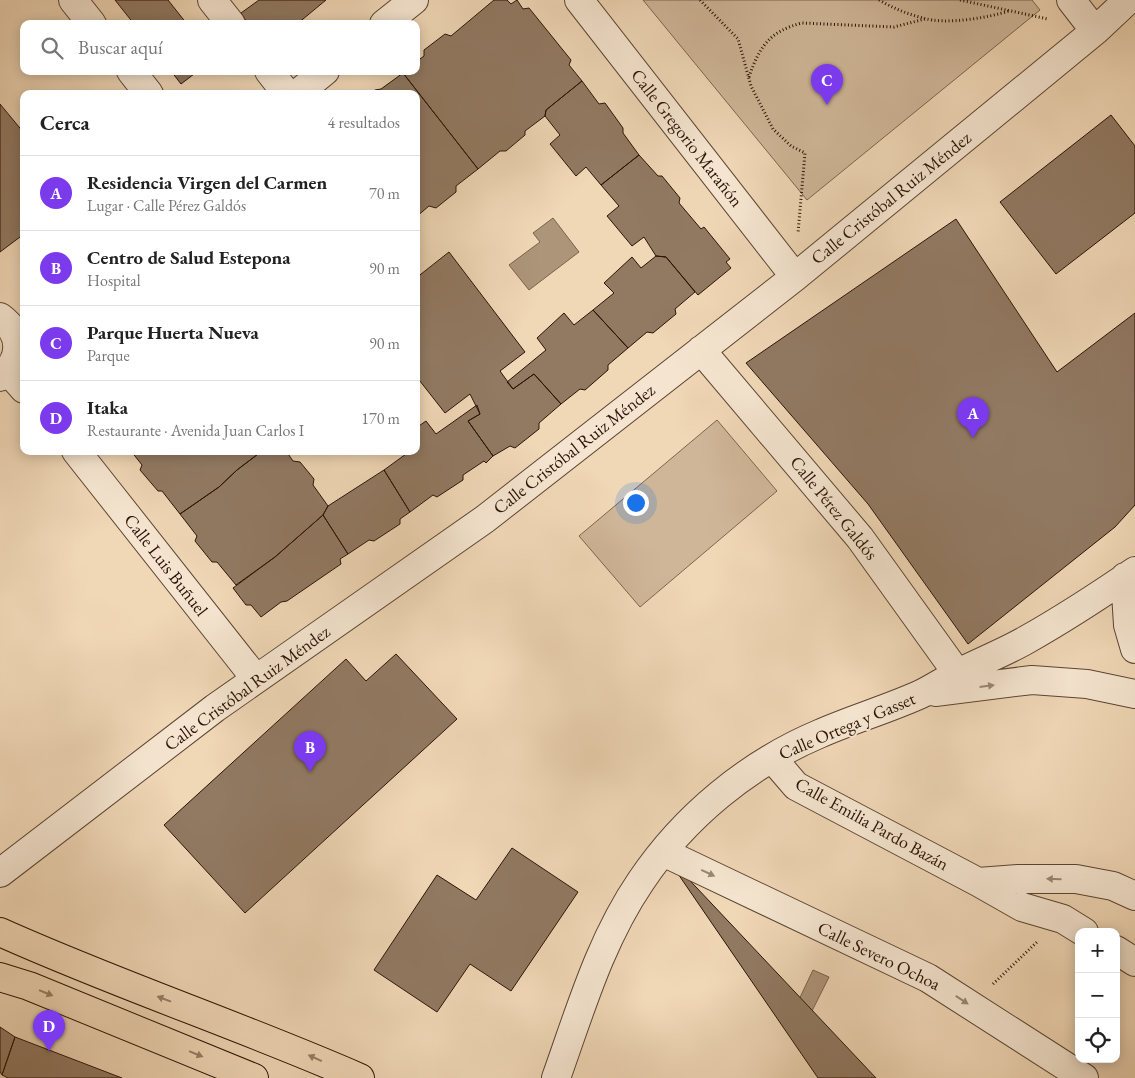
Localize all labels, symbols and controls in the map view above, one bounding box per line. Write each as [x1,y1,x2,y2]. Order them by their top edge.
search box [20,20,420,75]
icon: search [38,34,66,62]
text: Buscar aquí [78,35,163,60]
street label: Calle Gregorio Marañón [626,64,749,212]
pin: C [811,64,843,105]
text: Cerca [40,109,90,136]
text: 4 resultados [328,112,400,133]
street label: Calle Cristóbal Ruiz Méndez [806,126,975,269]
text: Residencia Virgen del Carmen [87,170,327,195]
text: A [50,183,62,204]
text: 70 m [369,183,400,204]
text: Lugar · Calle Pérez Galdós [87,195,246,216]
text: Centro de Salud Estepona [87,245,291,270]
text: B [51,258,61,279]
text: 90 m [369,258,400,279]
text: Hospital [87,270,141,291]
text: Parque Huerta Nueva [87,320,259,345]
text: C [50,333,62,354]
text: 90 m [369,333,400,354]
text: Parque [87,345,130,366]
street label: Calle Cristóbal Ruiz Méndez [488,378,659,519]
text: Itaka [87,395,128,420]
pin: A [957,397,989,438]
text: D [50,408,62,429]
text: 170 m [361,408,400,429]
text: Restaurante · Avenida Juan Carlos I [87,420,304,441]
street label: Calle Pérez Galdós [785,451,883,564]
your location [623,490,649,516]
street label: Calle Luis Buñuel [119,509,213,620]
street label: Calle Cristóbal Ruiz Méndez [159,620,334,755]
one-way arrow [979,682,995,690]
street label: Calle Ortega y Gasset [775,686,919,765]
pin: B [294,731,326,772]
street label: Calle Emilia Pardo Bazán [791,772,953,876]
one-way arrow [700,869,715,877]
one-way arrow [1046,875,1062,883]
street label: Calle Severo Ochoa [814,916,945,996]
map controls [1075,928,1120,1063]
button: + [1075,928,1120,973]
button: − [1075,973,1120,1018]
one-way arrow [39,989,53,997]
one-way arrow [157,994,171,1002]
one-way arrow [956,995,969,1005]
pin: D [33,1010,65,1051]
button: locate [1075,1018,1120,1063]
one-way arrow [189,1051,203,1059]
one-way arrow [308,1054,322,1062]

